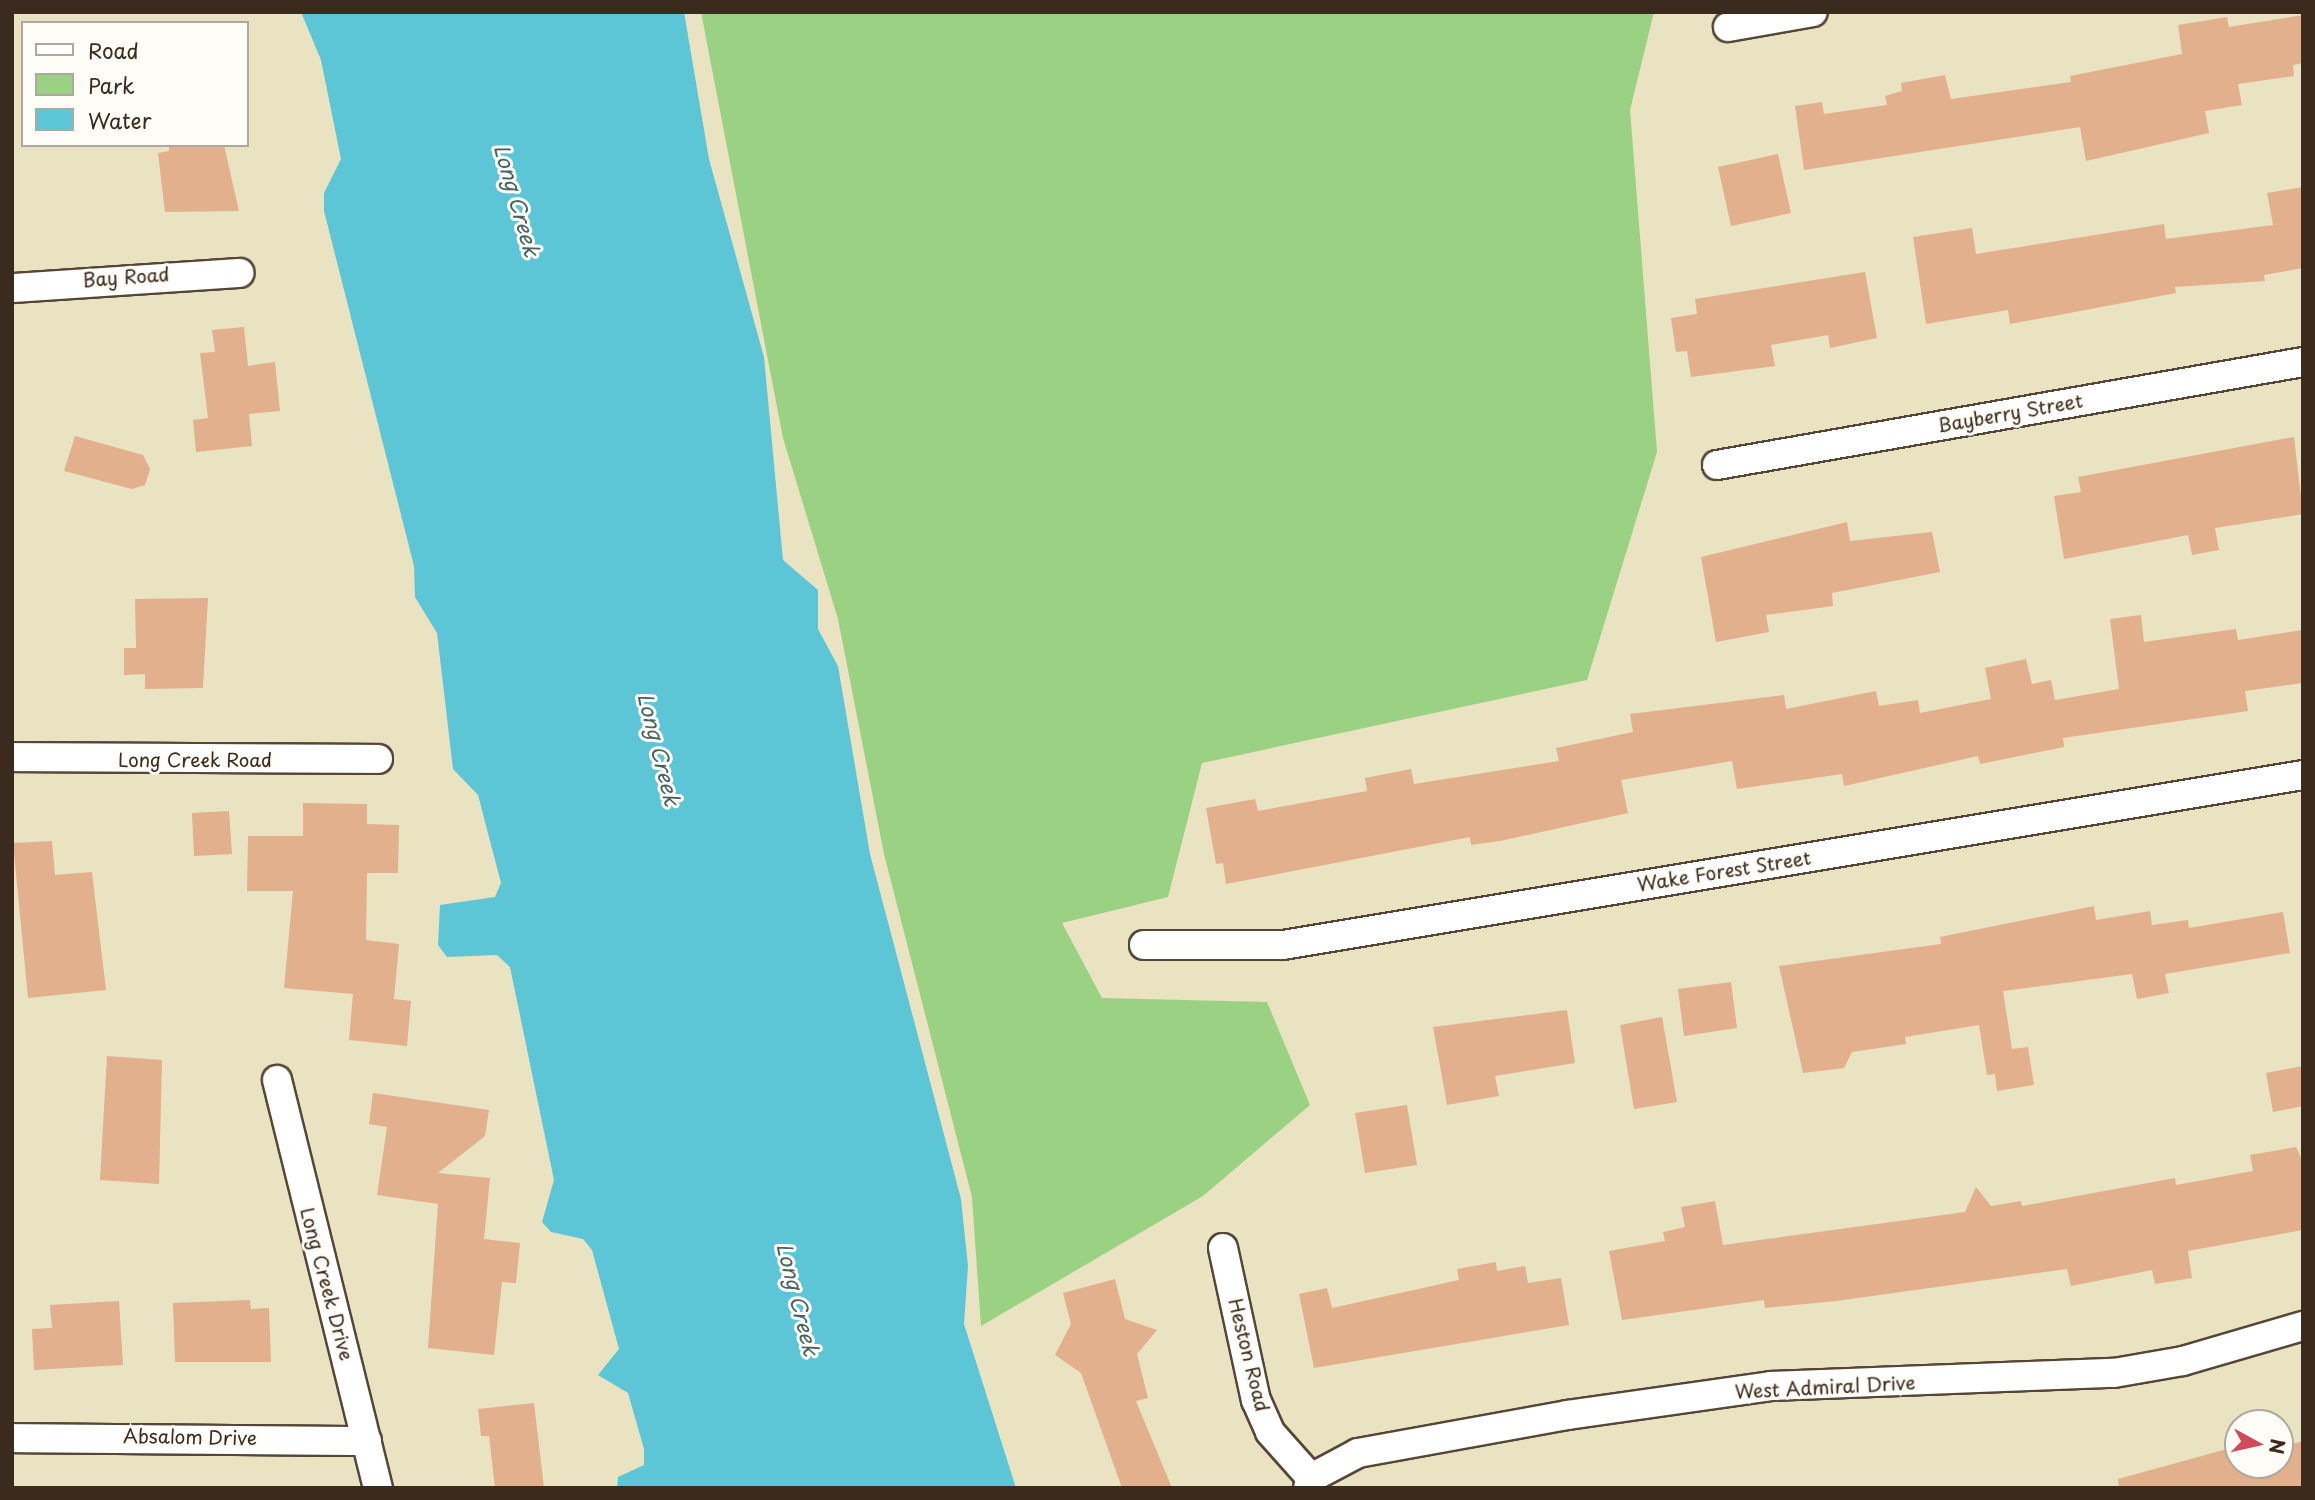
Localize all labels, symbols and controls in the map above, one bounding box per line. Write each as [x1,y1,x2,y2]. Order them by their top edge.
legend [21,21,248,147]
text: Road [88,34,139,66]
text: Park [88,69,135,101]
text: Water [88,104,151,136]
water label: Long Creek [490,141,546,259]
street label: Bay Road [82,263,170,291]
street label: Bayberry Street [1935,389,2085,437]
water label: Long Creek [634,690,686,808]
street label: Long Creek Road [117,749,273,771]
street label: Wake Forest Street [1634,846,1814,896]
street label: Long Creek Drive [295,1204,359,1364]
water label: Long Creek [773,1240,825,1358]
street label: Heston Road [1224,1296,1274,1414]
street label: West Admiral Drive [1735,1371,1915,1403]
north arrow [2224,1409,2294,1479]
street label: Absalom Drive [122,1424,258,1450]
text: N [2263,1437,2293,1456]

